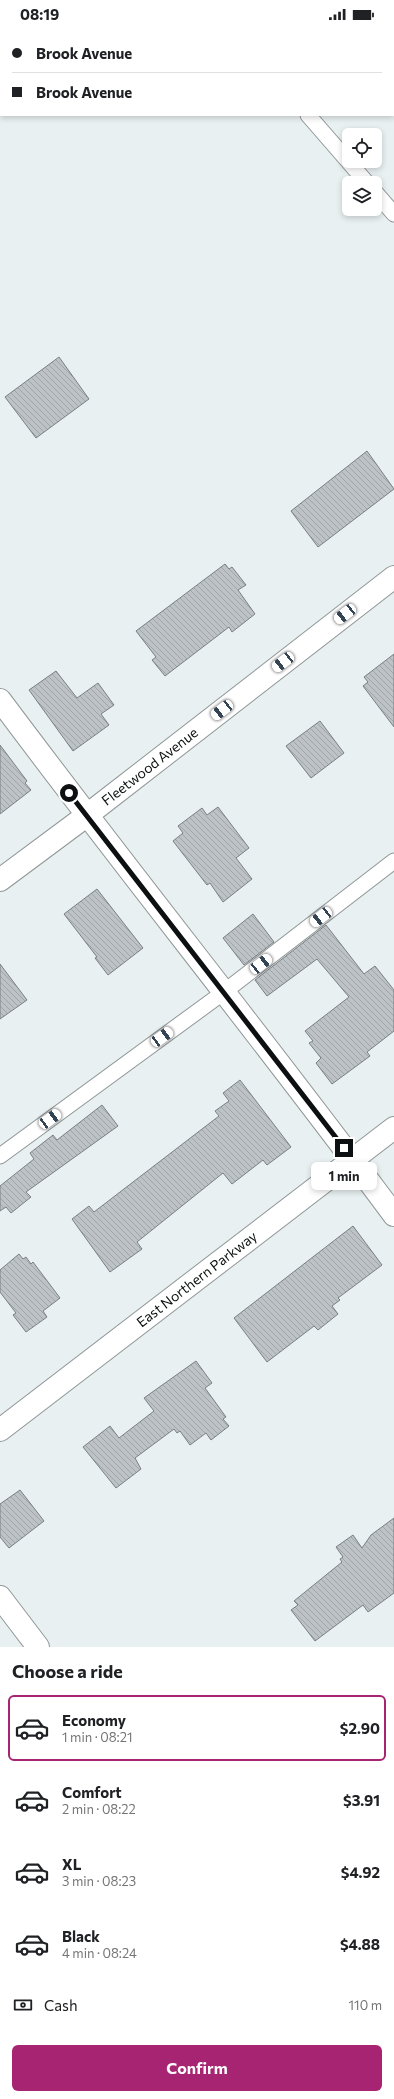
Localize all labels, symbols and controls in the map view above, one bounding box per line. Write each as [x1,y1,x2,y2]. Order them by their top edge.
text: 08:19 [20,5,59,23]
text: Brook Avenue [36,44,132,62]
text: Brook Avenue [36,83,132,101]
map controls [342,128,382,216]
button: locate [342,128,382,168]
button: layers [342,176,382,216]
car [332,602,358,626]
car [270,650,296,674]
car [209,698,235,722]
street label: Fleetwood Avenue [98,723,201,809]
route start [60,784,78,802]
car [308,905,334,929]
car [248,952,274,976]
car [149,1025,175,1049]
car [37,1107,63,1131]
route end [335,1139,353,1157]
callout: 1 min [311,1162,377,1190]
text: 1 min [329,1168,359,1184]
street label: East Northern Parkway [133,1227,260,1330]
text: Choose a ride [12,1660,123,1682]
icon: car [14,1710,50,1746]
text: Economy [62,1711,126,1729]
text: $2.90 [340,1719,380,1737]
text: 1 min · 08:21 [62,1729,132,1745]
icon: car [14,1782,50,1818]
text: Comfort [62,1783,122,1801]
text: $3.91 [343,1791,380,1809]
text: 2 min · 08:22 [62,1801,136,1817]
icon: car [14,1854,50,1890]
text: XL [62,1855,81,1873]
text: $4.92 [341,1863,380,1881]
text: 3 min · 08:23 [62,1873,136,1889]
icon: car [14,1926,50,1962]
text: Black [62,1927,100,1945]
text: $4.88 [340,1935,380,1953]
text: 4 min · 08:24 [62,1945,137,1961]
icon: cash [12,1994,34,2016]
text: Cash [44,1996,78,2014]
text: 110 m [349,1997,382,2013]
button: Confirm [12,2045,382,2091]

